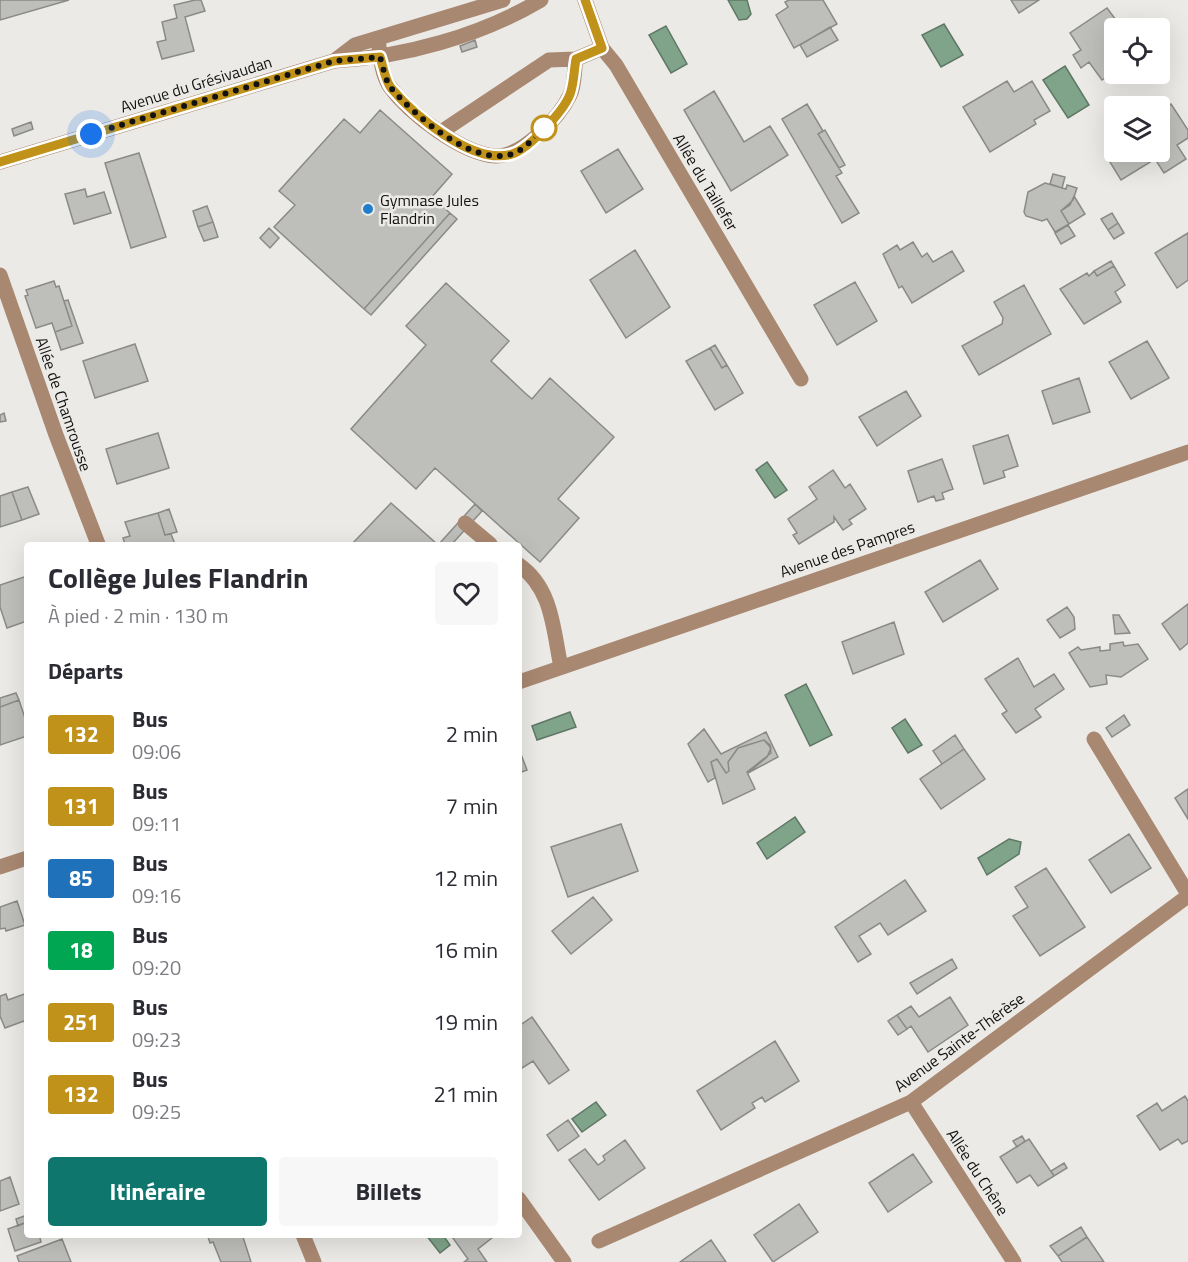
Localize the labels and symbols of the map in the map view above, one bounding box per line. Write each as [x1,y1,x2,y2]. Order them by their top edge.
street label: Avenue du Grésivaudan [117,50,275,118]
unlabelled marker [531,115,557,141]
your location [76,119,106,149]
street label: Allée du Taillefer [667,129,745,236]
place label: Gymnase Jules Flandrin [380,188,479,230]
marker: Gymnase Jules Flandrin [361,202,375,216]
street label: Allée de Chamrousse [30,334,98,474]
street label: Avenue des Pampres [776,515,918,583]
street label: Avenue Sainte-Thérèse [889,986,1029,1098]
street label: Allée du Chêne [941,1124,1015,1220]

